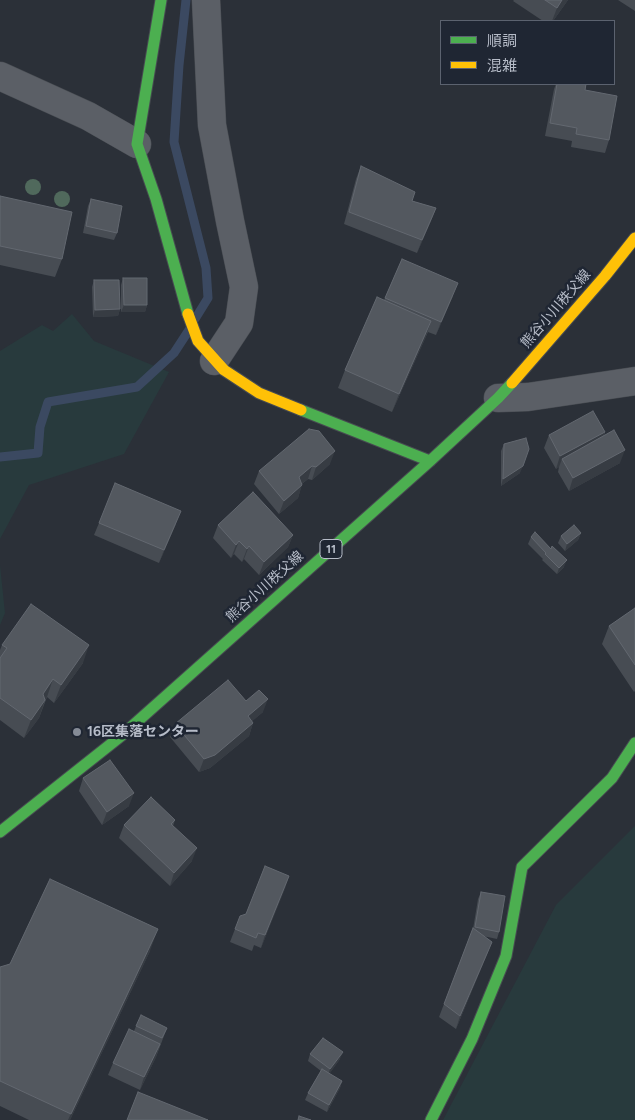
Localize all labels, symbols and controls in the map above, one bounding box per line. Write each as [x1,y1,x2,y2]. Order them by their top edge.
legend [440,20,615,85]
text: 順調 [487,32,517,50]
text: 混雑 [487,57,517,75]
street label: 熊谷小川秩父線 [518,267,594,351]
road number: 11 [320,540,342,558]
street label: 熊谷小川秩父線 [223,548,307,626]
place label: 16区集落センター [87,724,199,740]
marker: 16区集落センター [71,726,83,738]

